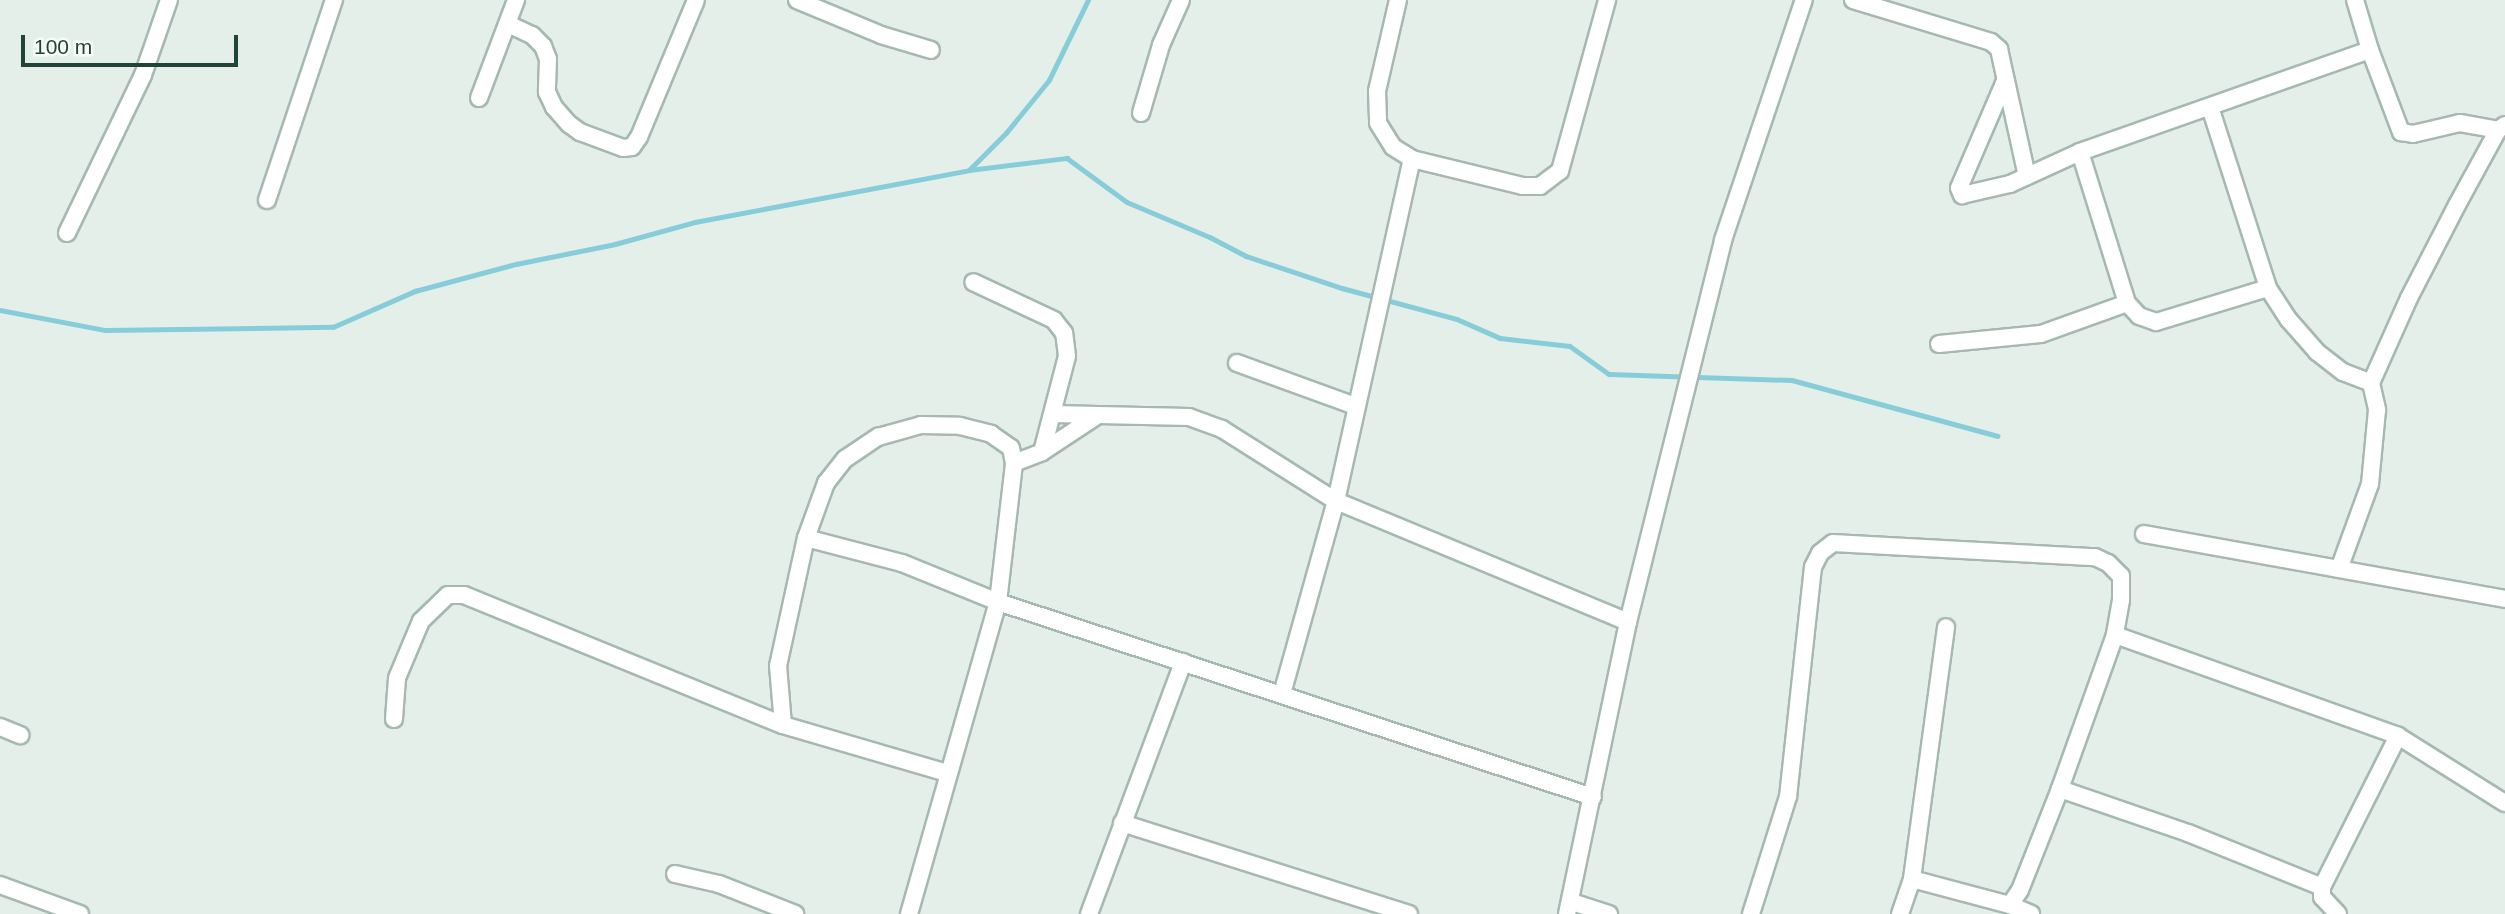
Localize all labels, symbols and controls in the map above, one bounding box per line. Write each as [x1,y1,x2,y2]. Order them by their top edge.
scale bar [24,21,242,65]
text: 100 m [34,35,92,58]

